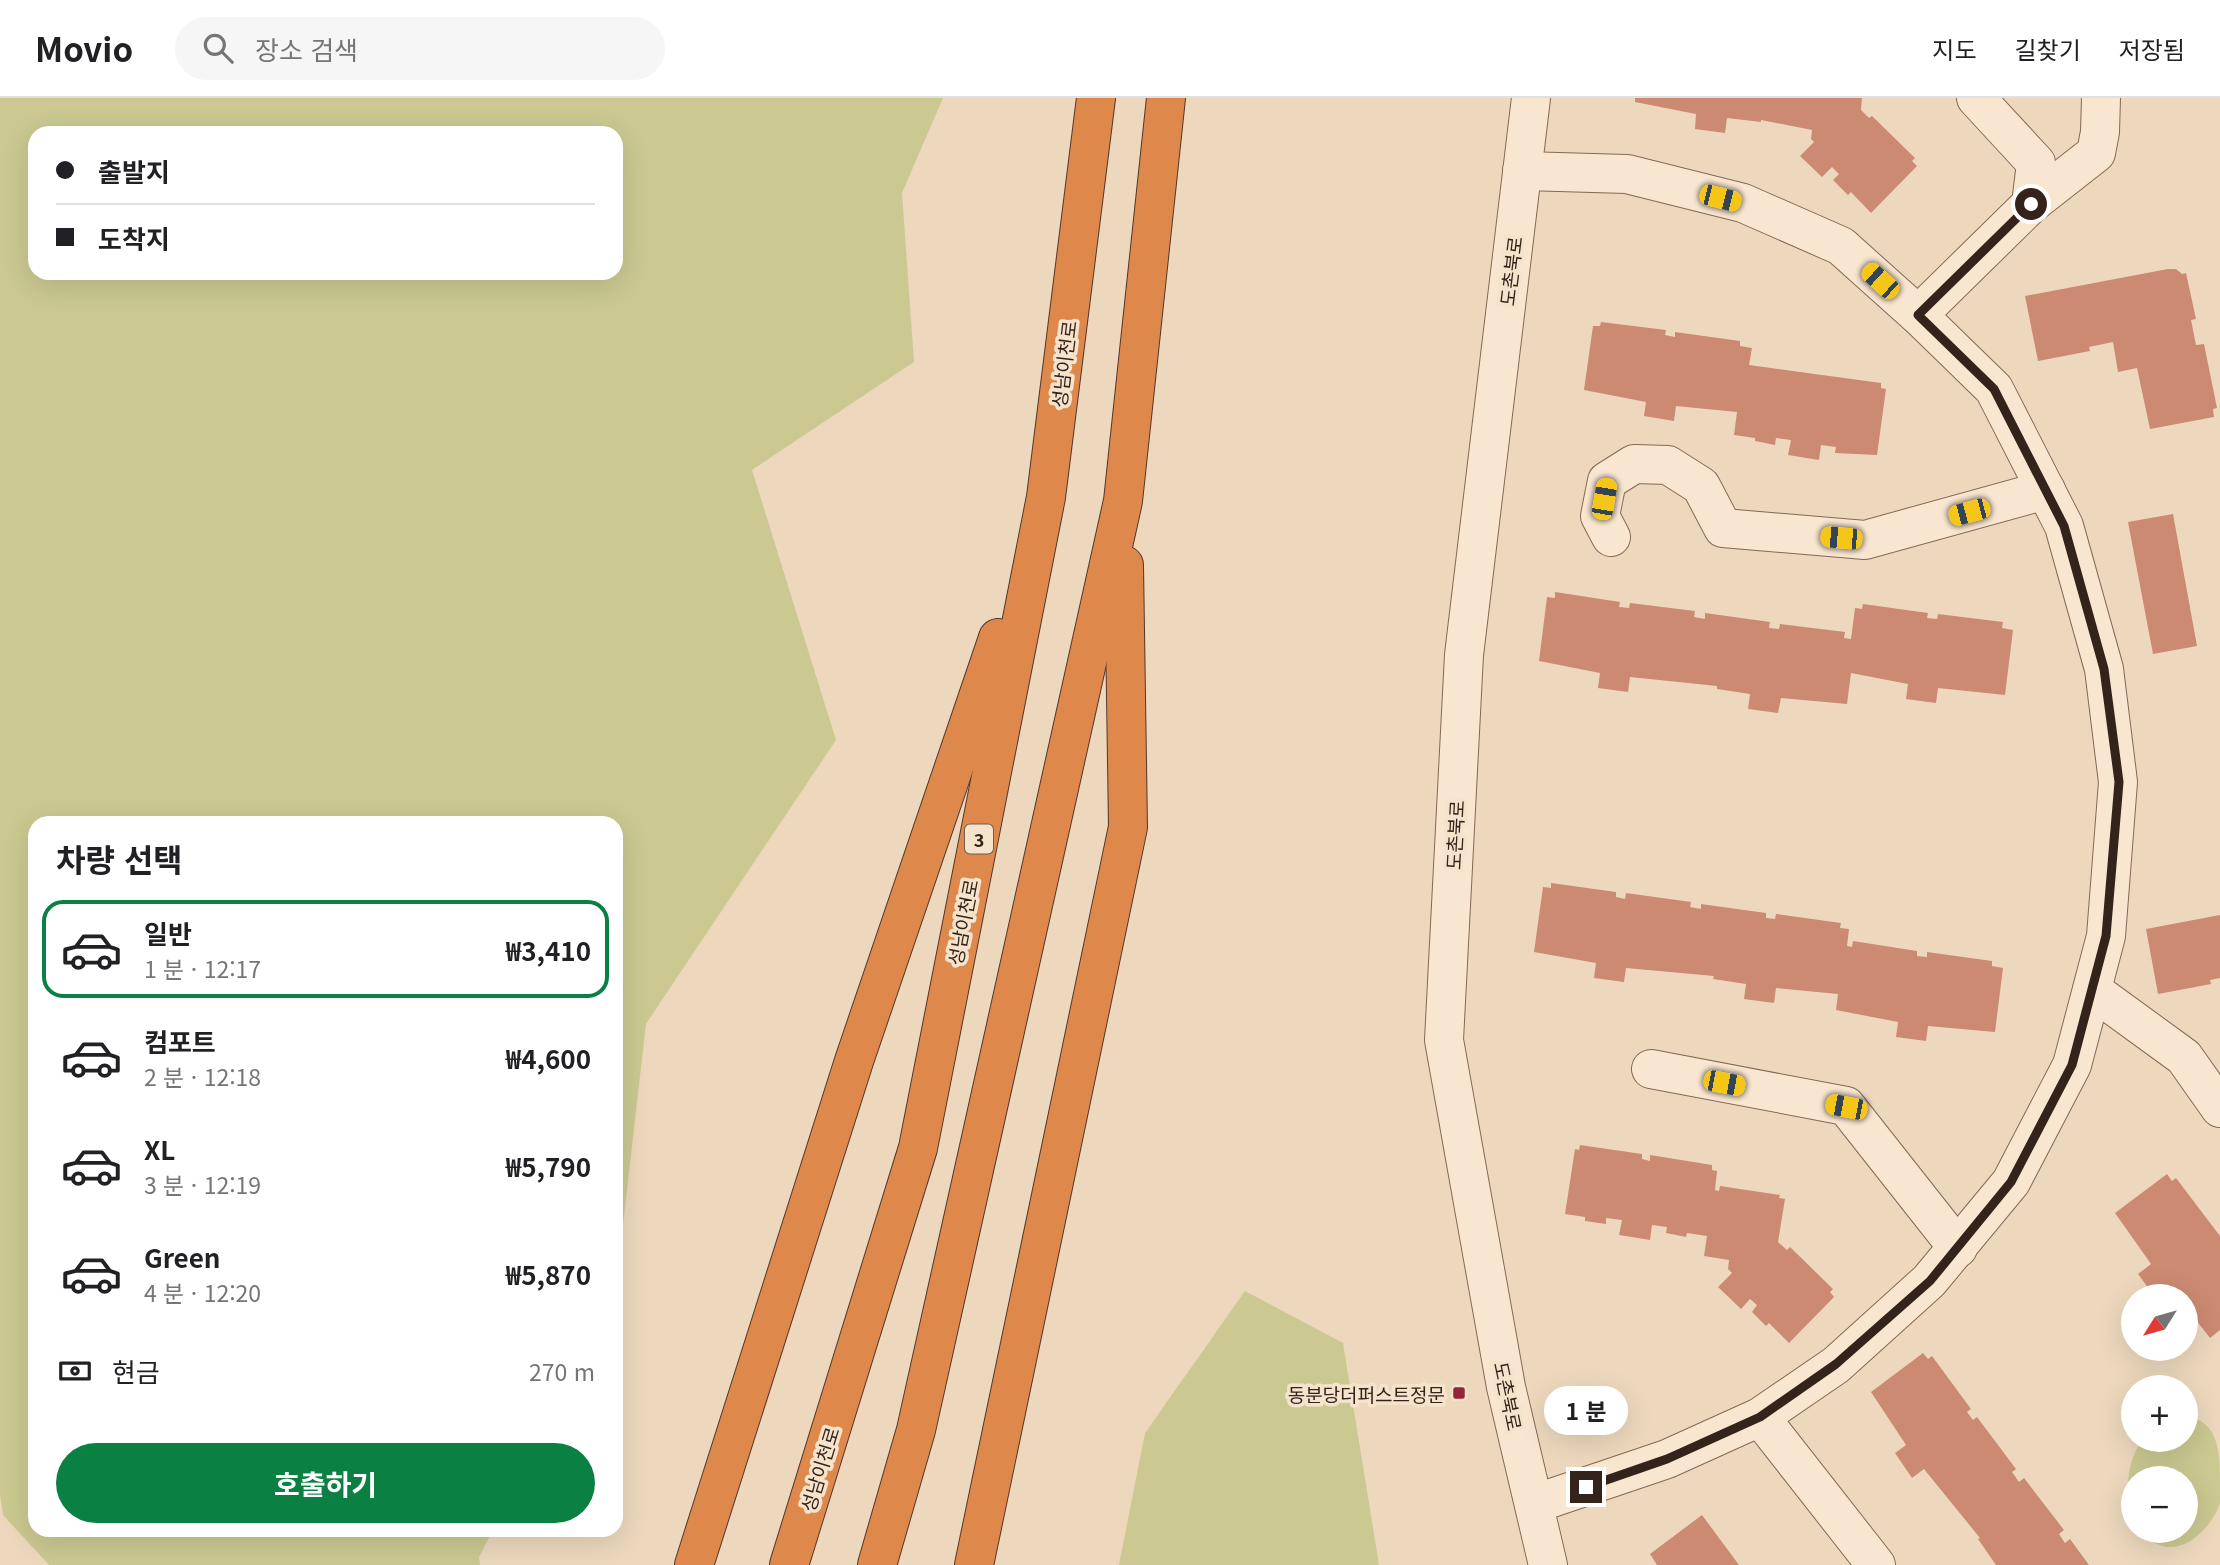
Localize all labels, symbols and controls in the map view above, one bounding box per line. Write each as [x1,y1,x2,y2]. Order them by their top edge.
search box [175,17,665,80]
text: Movio [35,24,133,72]
icon: search [199,29,237,67]
text: 장소 검색 [255,30,358,67]
text: 지도 [1932,31,1977,66]
text: 길찾기 [2015,31,2081,66]
text: 저장됨 [2119,31,2185,66]
text: 출발지 [98,152,170,189]
car [1698,183,1743,213]
route start [2015,188,2047,220]
text: 도착지 [98,219,170,256]
street label: 도촌북로 [1492,235,1528,307]
car [1858,259,1903,303]
street label: 성남이천로 [1044,319,1082,409]
car [1591,476,1618,522]
car [1946,496,1993,528]
car [1820,526,1863,550]
street label: 도촌북로 [1439,799,1469,871]
road number: 3 [965,824,993,854]
text: 차량 선택 [56,835,183,881]
street label: 성남이천로 [940,877,984,967]
text: 일반 [144,914,192,951]
icon: car [60,918,123,981]
text: ₩3,410 [506,931,591,968]
text: 1 분 · 12:17 [144,951,261,985]
text: 컴포트 [144,1022,216,1059]
icon: car [60,1026,123,1089]
text: ₩4,600 [506,1039,591,1076]
text: 2 분 · 12:18 [144,1059,261,1093]
car [1702,1069,1747,1097]
car [1824,1093,1869,1121]
text: XL [144,1130,175,1167]
icon: car [60,1134,123,1197]
text: ₩5,790 [506,1147,591,1184]
text: 3 분 · 12:19 [144,1167,261,1201]
text: Green [144,1238,220,1275]
icon: car [60,1242,123,1305]
text: ₩5,870 [506,1255,591,1292]
text: 4 분 · 12:20 [144,1275,261,1309]
north arrow [2121,1284,2198,1362]
map controls [2121,1284,2198,1543]
icon: cash [56,1352,94,1390]
text: 현금 [112,1352,160,1389]
text: 270 m [529,1354,595,1388]
street label: 도촌북로 [1489,1359,1529,1433]
button: + [2121,1375,2198,1452]
place label: 동분당더퍼스트정문 [1288,1380,1445,1407]
marker: 동분당더퍼스트정문 [1451,1385,1467,1401]
callout: 1 분 [1544,1386,1628,1434]
text: 1 분 [1565,1393,1607,1427]
street label: 성남이천로 [793,1423,845,1515]
button: 호출하기 [56,1443,595,1523]
button: − [2121,1466,2198,1543]
route end [1570,1471,1602,1503]

